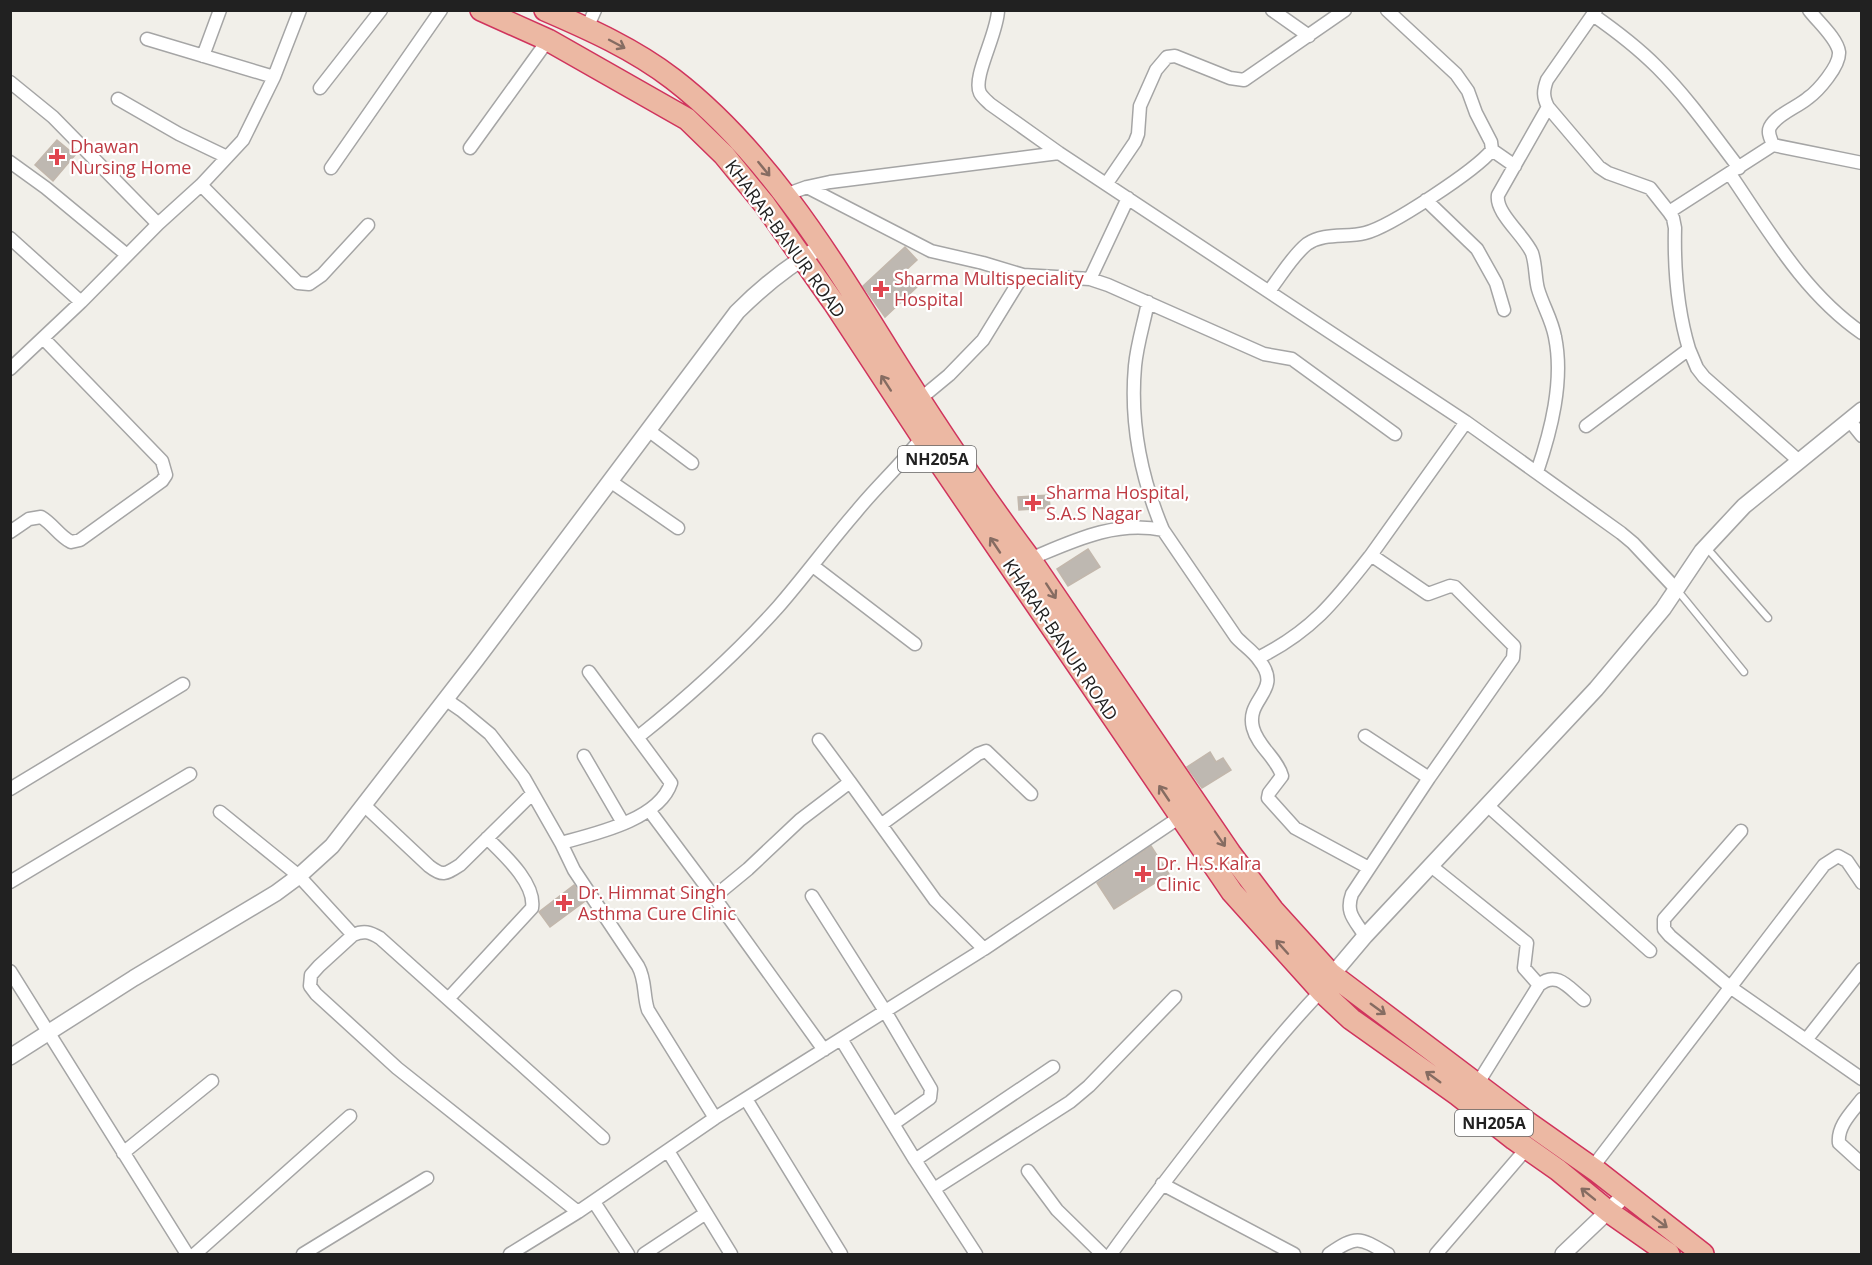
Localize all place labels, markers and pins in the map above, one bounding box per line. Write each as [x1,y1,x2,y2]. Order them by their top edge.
place label: Dhawan Nursing Home [70,134,191,179]
marker: Dhawan Nursing Home [48,148,66,166]
place label: Sharma Multispeciality Hospital [894,266,1085,311]
marker: Sharma Multispeciality Hospital [872,280,890,298]
place label: Sharma Hospital, S.A.S Nagar [1046,480,1189,525]
marker: Sharma Hospital, S.A.S Nagar [1024,494,1042,512]
place label: Dr. H.S.Kalra Clinic [1156,851,1261,896]
marker: Dr. H.S.Kalra Clinic [1134,865,1152,883]
place label: Dr. Himmat Singh Asthma Cure Clinic [578,880,736,925]
marker: Dr. Himmat Singh Asthma Cure Clinic [555,894,573,912]

